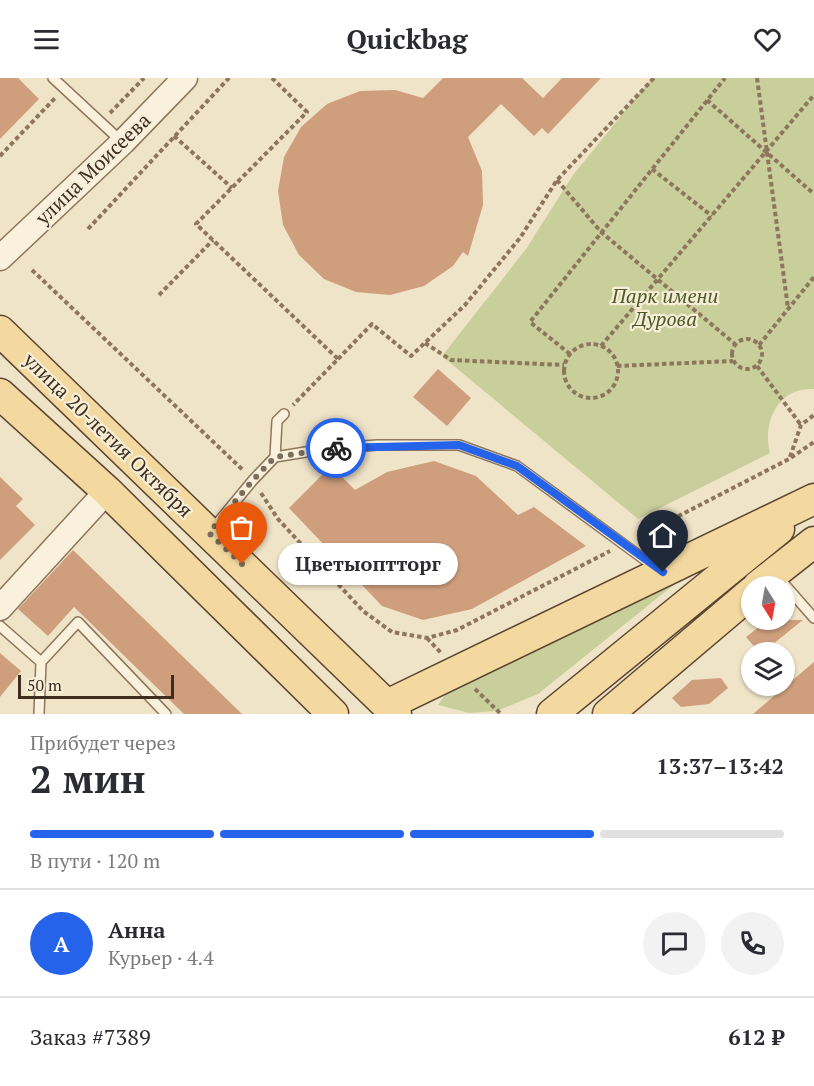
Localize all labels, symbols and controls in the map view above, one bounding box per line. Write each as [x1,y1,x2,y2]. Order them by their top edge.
text: Quickbag [346,21,468,57]
icon: menu [30,23,63,56]
icon: heart [751,23,784,56]
street label: улица Моисеева [28,107,156,231]
park label: Парк имени Дурова [611,282,718,332]
street label: улица 20-летия Октября [17,346,199,523]
courier [306,418,366,478]
icon: bike [320,432,353,465]
pin [216,502,267,564]
pin [637,510,688,572]
icon: bag [225,511,258,544]
icon: home [646,519,679,552]
callout: Цветыоптторг [278,543,458,585]
text: Цветыоптторг [295,550,441,577]
north arrow [741,576,795,630]
map controls [741,576,795,696]
button: layers [741,642,795,696]
scale bar [18,672,174,700]
text: 50 m [27,674,62,696]
text: Прибудет через [30,729,176,756]
text: 13:37–13:42 [656,751,784,780]
text: 2 мин [30,752,146,804]
text: В пути · 120 m [30,847,160,874]
button: chat [643,912,706,975]
button: phone [721,912,784,975]
text: Анна [108,915,166,944]
text: А [53,929,70,958]
text: Курьер · 4.4 [108,944,214,971]
text: Заказ #7389 [30,1022,151,1051]
text: 612 ₽ [728,1022,784,1051]

